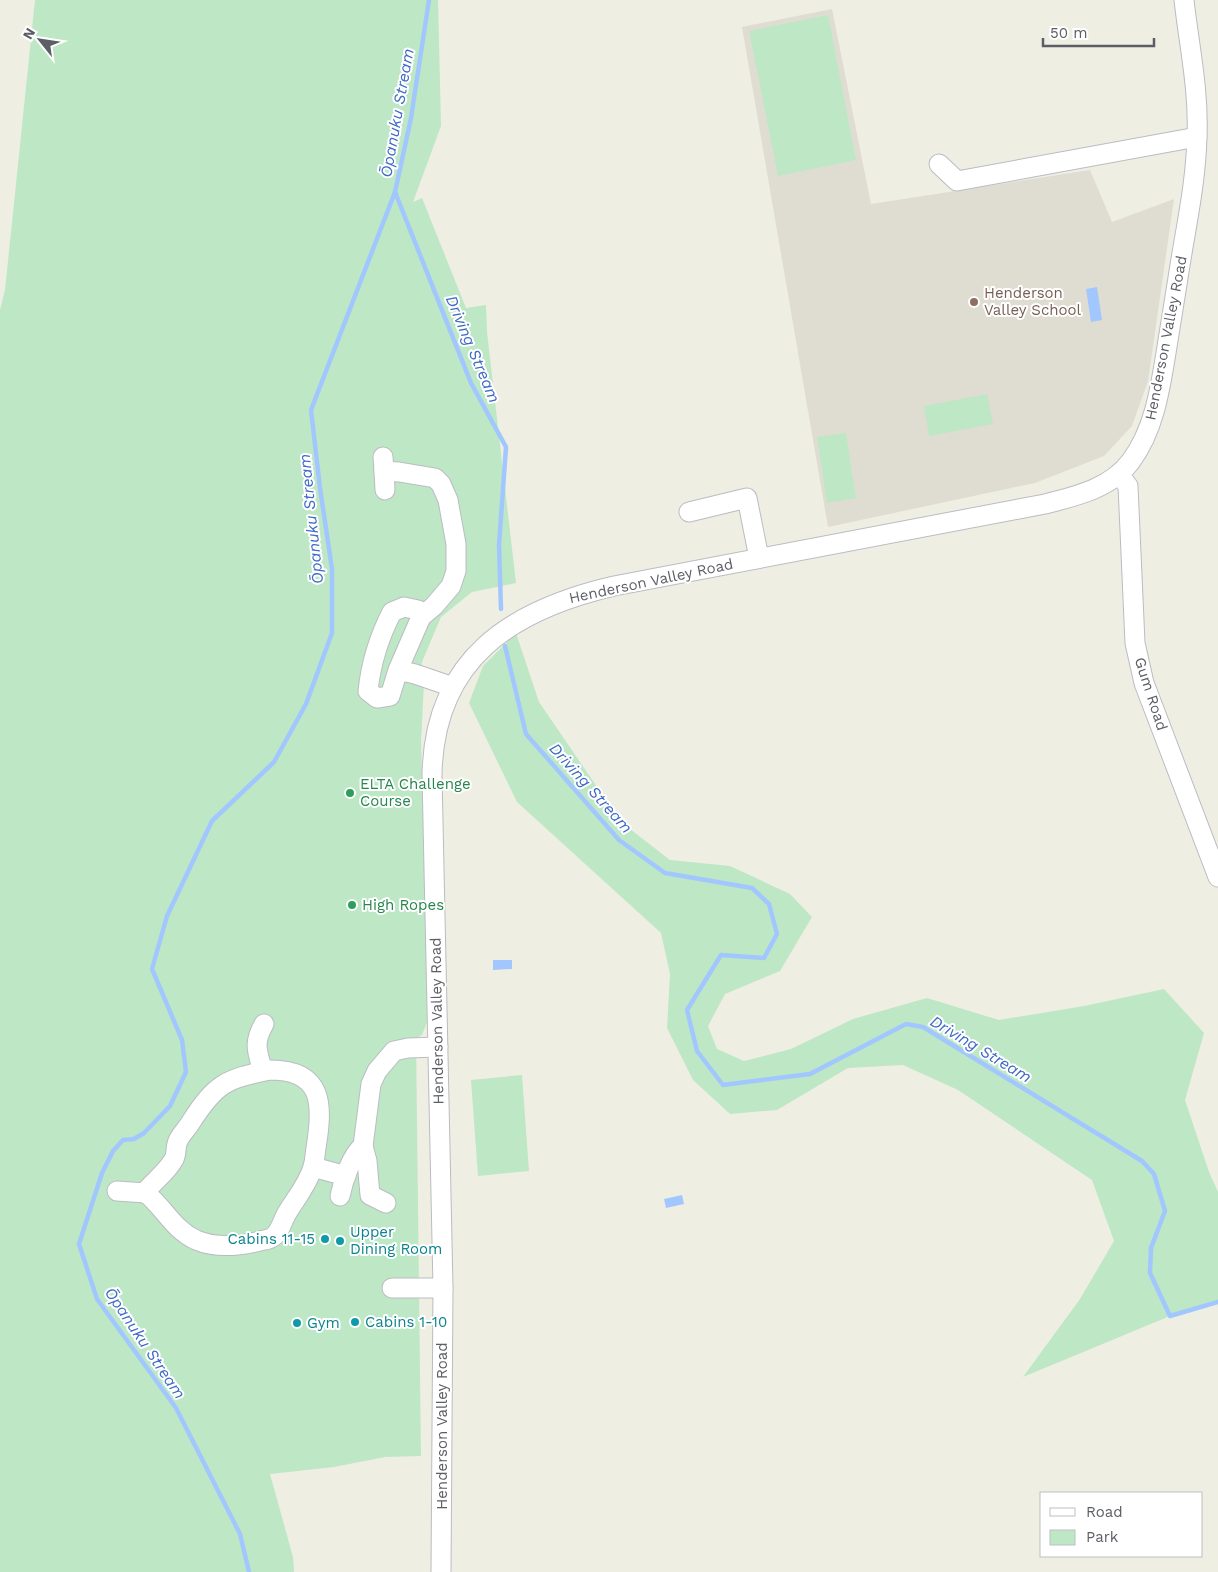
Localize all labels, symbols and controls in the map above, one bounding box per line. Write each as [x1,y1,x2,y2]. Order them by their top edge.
north arrow [15,15,65,65]
scale bar [1043,15,1154,47]
text: 50 m [1050,24,1087,42]
text: N [19,25,38,42]
water label: Ōpanuku Stream [376,47,418,179]
street label: Henderson Valley Road [1141,254,1191,422]
place label: Henderson Valley School [984,284,1082,319]
water label: Driving Stream [442,292,504,406]
marker: Henderson Valley School [968,296,980,308]
water label: Ōpanuku Stream [295,453,327,585]
street label: Henderson Valley Road [567,555,735,607]
street label: Gum Road [1131,655,1171,733]
water label: Driving Stream [546,739,636,837]
place label: ELTA Challenge Course [360,775,471,810]
marker: ELTA Challenge Course [344,787,356,799]
place label: High Ropes [362,896,444,914]
marker: High Ropes [346,899,358,911]
street label: Henderson Valley Road [427,937,447,1105]
water label: Driving Stream [927,1011,1035,1087]
place label: Upper Dining Room [350,1223,442,1258]
place label: Cabins 11-15 [228,1230,315,1248]
marker: Cabins 11-15 [319,1233,331,1245]
marker: Upper Dining Room [334,1235,346,1247]
water label: Ōpanuku Stream [101,1283,189,1403]
place label: Cabins 1-10 [365,1313,447,1331]
place label: Gym [307,1314,340,1332]
marker: Cabins 1-10 [349,1316,361,1328]
marker: Gym [291,1317,303,1329]
street label: Henderson Valley Road [433,1342,451,1510]
legend [1040,1492,1203,1557]
text: Road [1086,1503,1123,1521]
text: Park [1086,1528,1119,1546]

